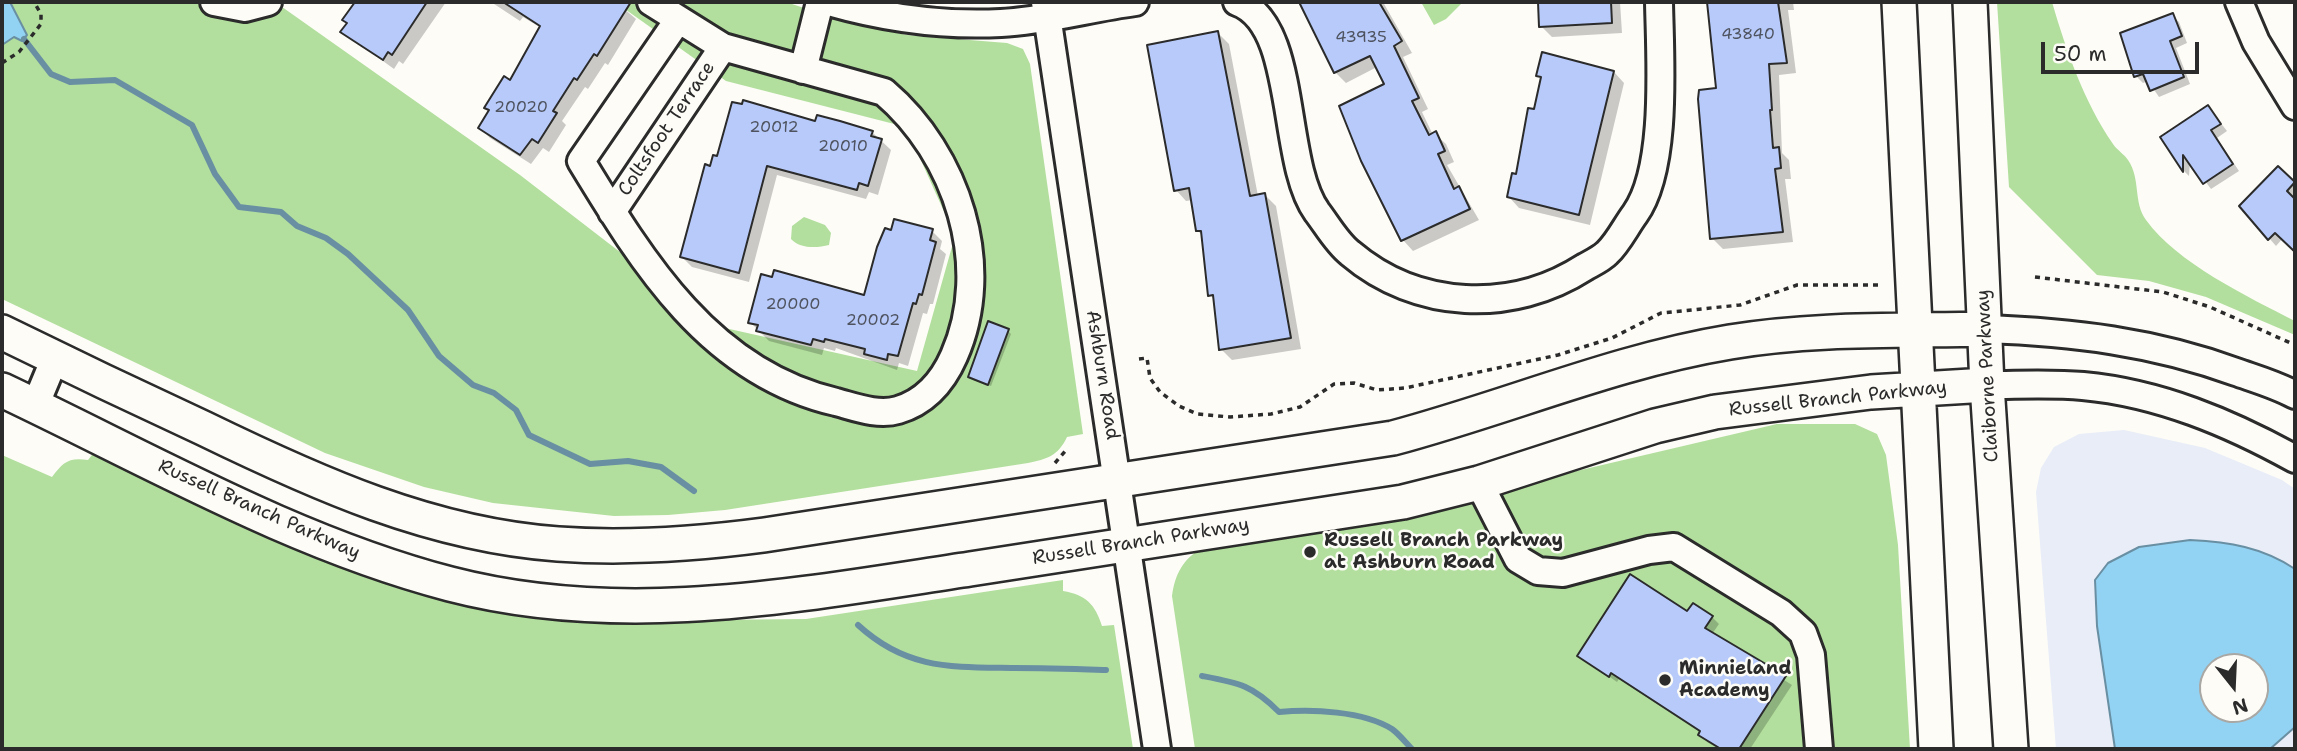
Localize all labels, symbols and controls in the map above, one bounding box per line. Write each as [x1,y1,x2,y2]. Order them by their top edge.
house number: 43840 [1721,25,1775,45]
house number: 43935 [1335,28,1387,48]
scale bar [2045,28,2202,72]
text: 50 m [2054,40,2107,68]
street label: Coltsfoot Terrace [614,57,720,201]
house number: 20020 [494,98,548,118]
house number: 20012 [749,118,799,138]
house number: 20010 [818,137,868,157]
street label: Claiborne Parkway [1972,289,2004,463]
house number: 20000 [765,295,821,315]
street label: Ashburn Road [1081,309,1123,441]
house number: 20002 [846,311,900,331]
street label: Russell Branch Parkway [1728,376,1948,422]
street label: Russell Branch Parkway [154,455,364,565]
street label: Russell Branch Parkway [1031,514,1251,570]
place label: Russell Branch Parkway at Ashburn Road [1324,530,1563,574]
marker: Russell Branch Parkway at Ashburn Road [1302,544,1318,560]
north arrow [2199,653,2269,723]
place label: Minnieland Academy [1679,658,1792,702]
marker: Minnieland Academy [1657,672,1673,688]
text: N [2229,692,2251,721]

